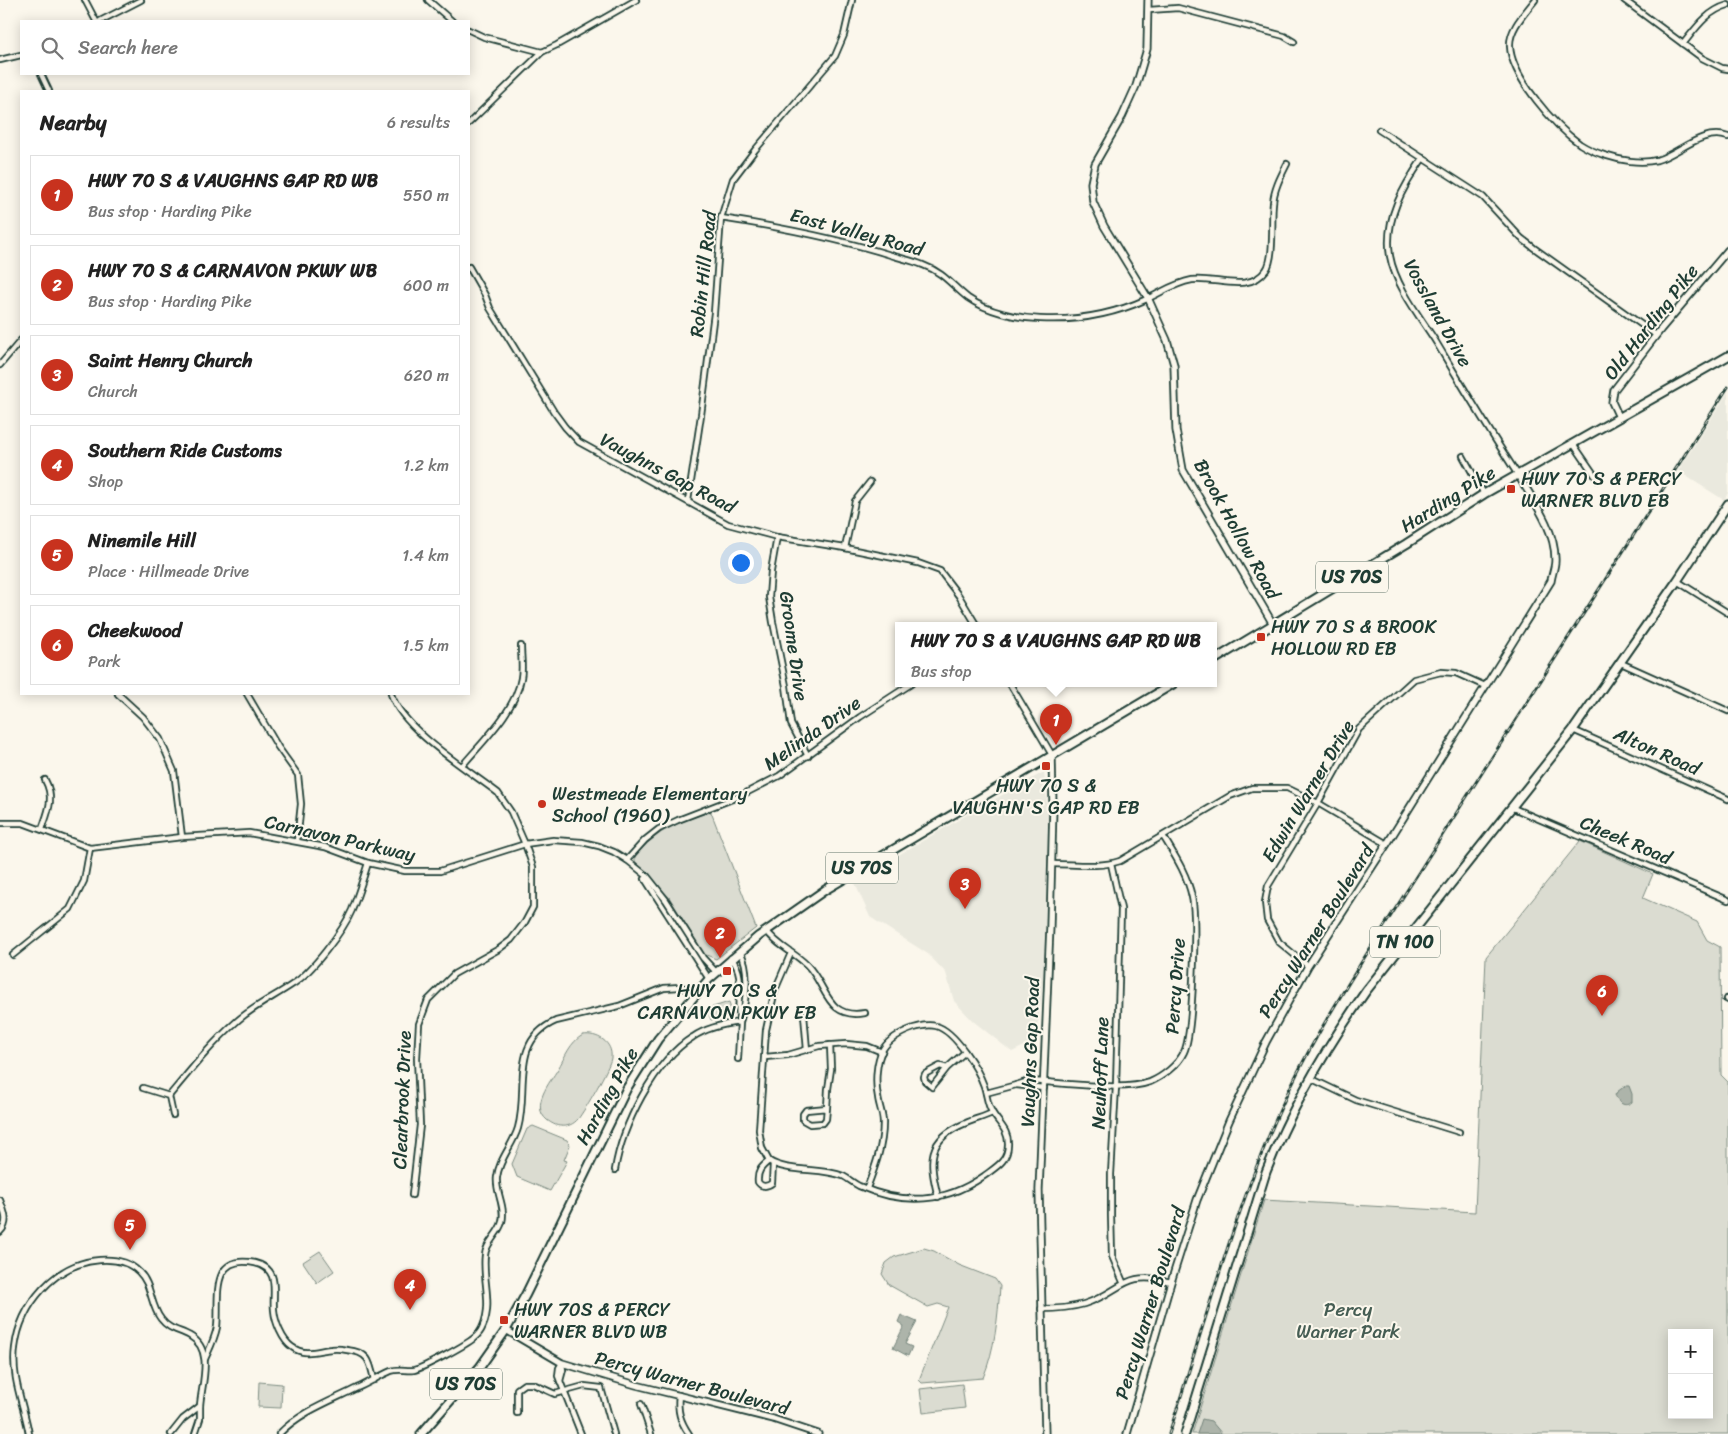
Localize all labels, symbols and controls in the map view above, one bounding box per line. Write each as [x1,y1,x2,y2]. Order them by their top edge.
search box [20,20,470,75]
text: Search here [78,31,178,64]
icon: search [38,34,66,62]
text: Nearby [40,104,106,142]
text: 6 results [387,108,450,137]
text: HWY 70 S & VAUGHNS GAP RD WB [88,164,379,197]
text: 1 [54,181,60,210]
text: 550 m [403,181,449,210]
text: Bus stop · Harding Pike [88,197,252,226]
street label: East Valley Road [787,198,929,266]
street label: Robin Hill Road [680,208,726,339]
street label: Vossland Drive [1394,253,1482,374]
text: HWY 70 S & CARNAVON PKWY WB [88,254,377,287]
street label: Old Harding Pike [1595,256,1707,387]
text: 2 [52,271,62,300]
text: 600 m [403,271,449,300]
text: Bus stop · Harding Pike [88,287,252,316]
text: Saint Henry Church [88,344,252,377]
text: 3 [53,361,61,390]
text: 620 m [404,361,449,390]
text: Church [88,377,138,406]
street label: Vaughns Gap Road [594,423,744,524]
text: Southern Ride Customs [88,434,282,467]
text: 4 [52,451,62,480]
text: 1.2 km [403,451,449,480]
street label: Brook Hollow Road [1185,453,1290,607]
street label: Harding Pike [1394,456,1503,541]
place label: HWY 70 S & PERCY WARNER BLVD EB [1521,462,1683,517]
text: Shop [88,467,123,496]
marker: HWY 70 S & PERCY WARNER BLVD EB [1505,483,1517,495]
text: Ninemile Hill [88,524,196,557]
text: 5 [52,541,62,570]
text: 1.4 km [402,541,449,570]
your location [728,550,754,576]
text: Place · Hillmeade Drive [88,557,249,586]
road number: US 70S [1316,562,1388,592]
street label: Groome Drive [770,589,818,703]
place label: HWY 70 S & BROOK HOLLOW RD EB [1271,610,1438,665]
text: Cheekwood [88,614,182,647]
popup [895,622,1217,687]
text: HWY 70 S & VAUGHNS GAP RD WB [911,624,1201,657]
text: 6 [52,631,62,660]
text: 1.5 km [403,631,449,660]
marker: HWY 70 S & BROOK HOLLOW RD EB [1255,631,1267,643]
text: Park [88,647,121,676]
text: Bus stop [911,657,971,686]
street label: Melinda Drive [756,687,868,779]
pin: 1 [1040,704,1072,745]
street label: Edwin Warner Drive [1252,713,1364,869]
street label: Alton Road [1607,717,1707,786]
marker: HWY 70 S & VAUGHN'S GAP RD EB [1040,760,1052,772]
place label: HWY 70 S & VAUGHN'S GAP RD EB [953,769,1139,824]
place label: Westmeade Elementary School (1960) [552,777,747,832]
marker: Westmeade Elementary School (1960) [536,798,548,810]
street label: Carnavon Parkway [261,805,419,871]
street label: Cheek Road [1575,806,1679,875]
street label: Percy Warner Boulevard [1249,836,1384,1025]
road number: US 70S [826,852,898,884]
pin: 3 [949,868,981,909]
pin: 2 [704,917,736,958]
road number: TN 100 [1370,926,1440,958]
street label: Percy Drive [1155,937,1195,1035]
marker: HWY 70 S & CARNAVON PKWY EB [721,965,733,977]
place label: HWY 70 S & CARNAVON PKWY EB [638,974,816,1029]
street label: Vaughns Gap Road [1011,974,1049,1128]
pin: 6 [1586,975,1618,1016]
street label: Neuhoff Lane [1082,1016,1118,1130]
street label: Clearbrook Drive [383,1030,421,1170]
street label: Harding Pike [567,1041,648,1151]
street label: Percy Warner Boulevard [1105,1201,1196,1404]
pin: 5 [114,1209,146,1250]
pin: 4 [394,1269,426,1310]
place label: HWY 70S & PERCY WARNER BLVD WB [514,1293,671,1348]
park label: Percy Warner Park [1296,1293,1400,1348]
marker: HWY 70S & PERCY WARNER BLVD WB [498,1314,510,1326]
map controls [1668,1329,1713,1419]
button: + [1668,1329,1713,1374]
street label: Percy Warner Boulevard [591,1341,795,1425]
road number: US 70S [430,1368,502,1400]
button: − [1668,1374,1713,1419]

